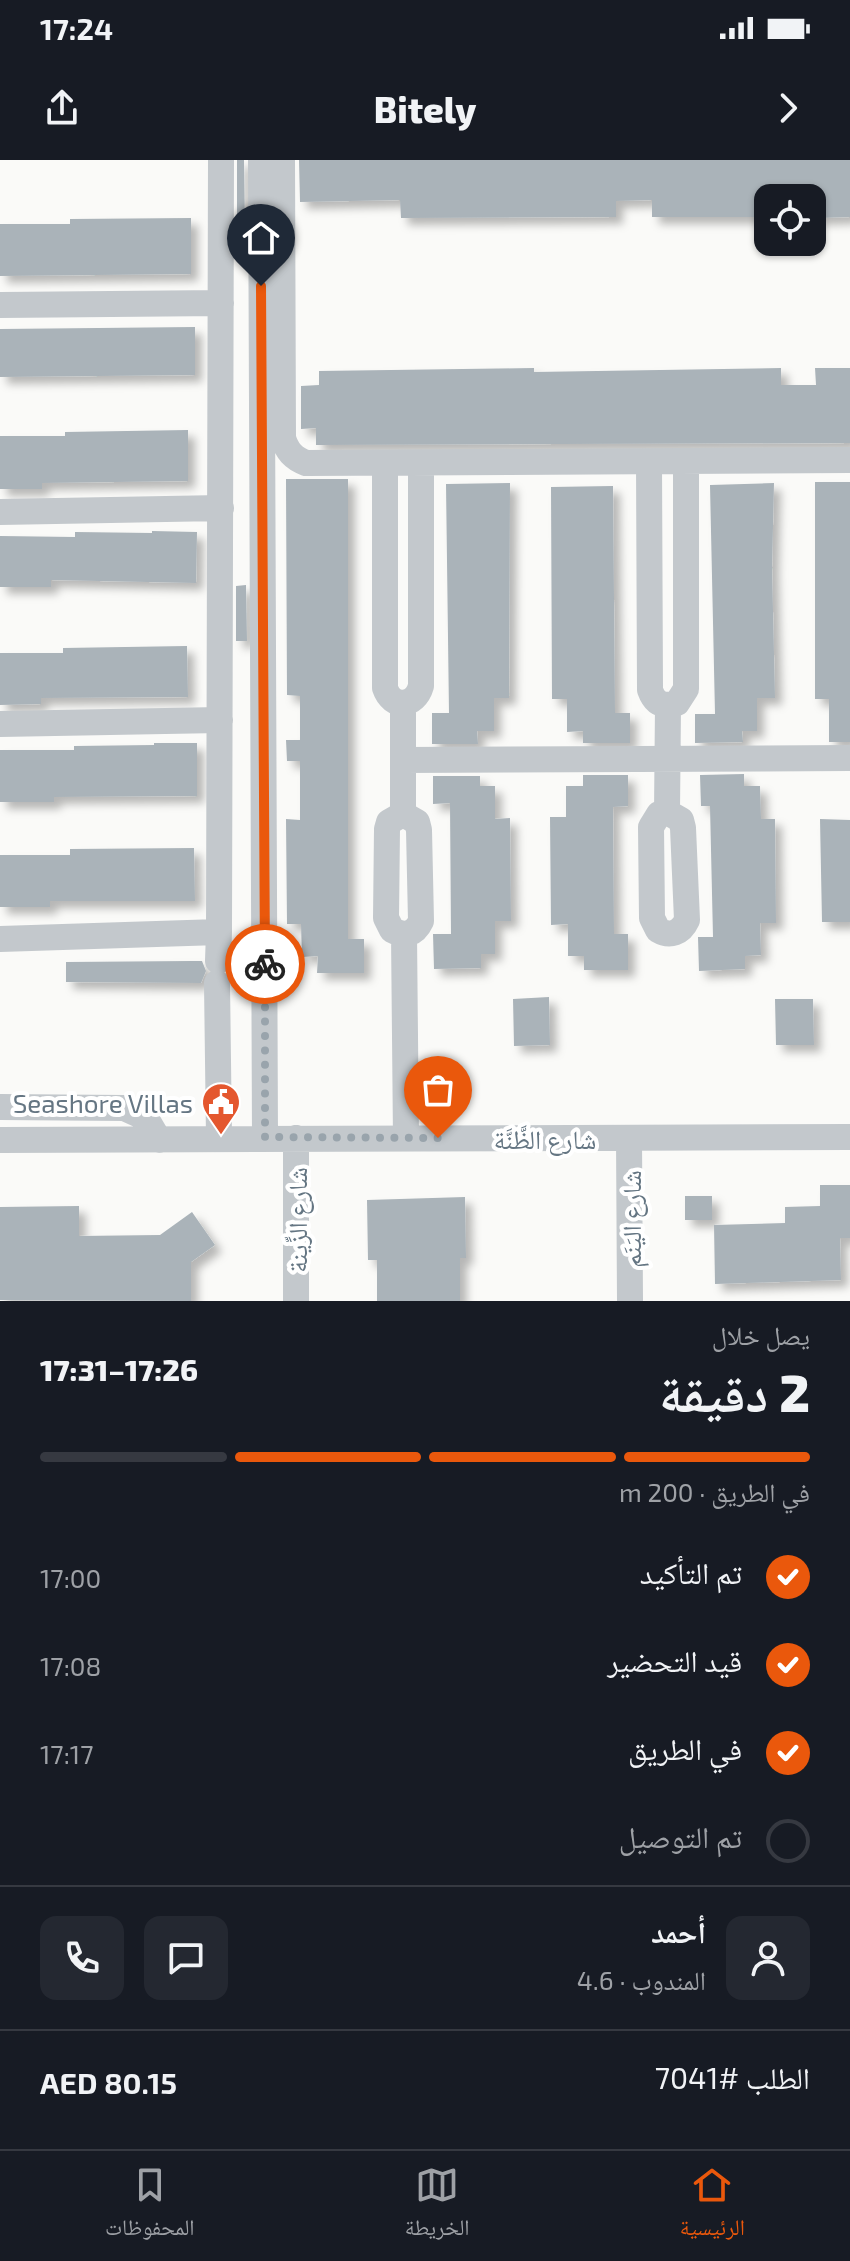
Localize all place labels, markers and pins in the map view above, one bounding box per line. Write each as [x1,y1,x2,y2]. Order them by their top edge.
pin [227,204,295,286]
pin [404,1056,472,1138]
public building icon: Seashore Villas [200,1081,242,1136]
place label: Seashore Villas [13,1087,193,1118]

